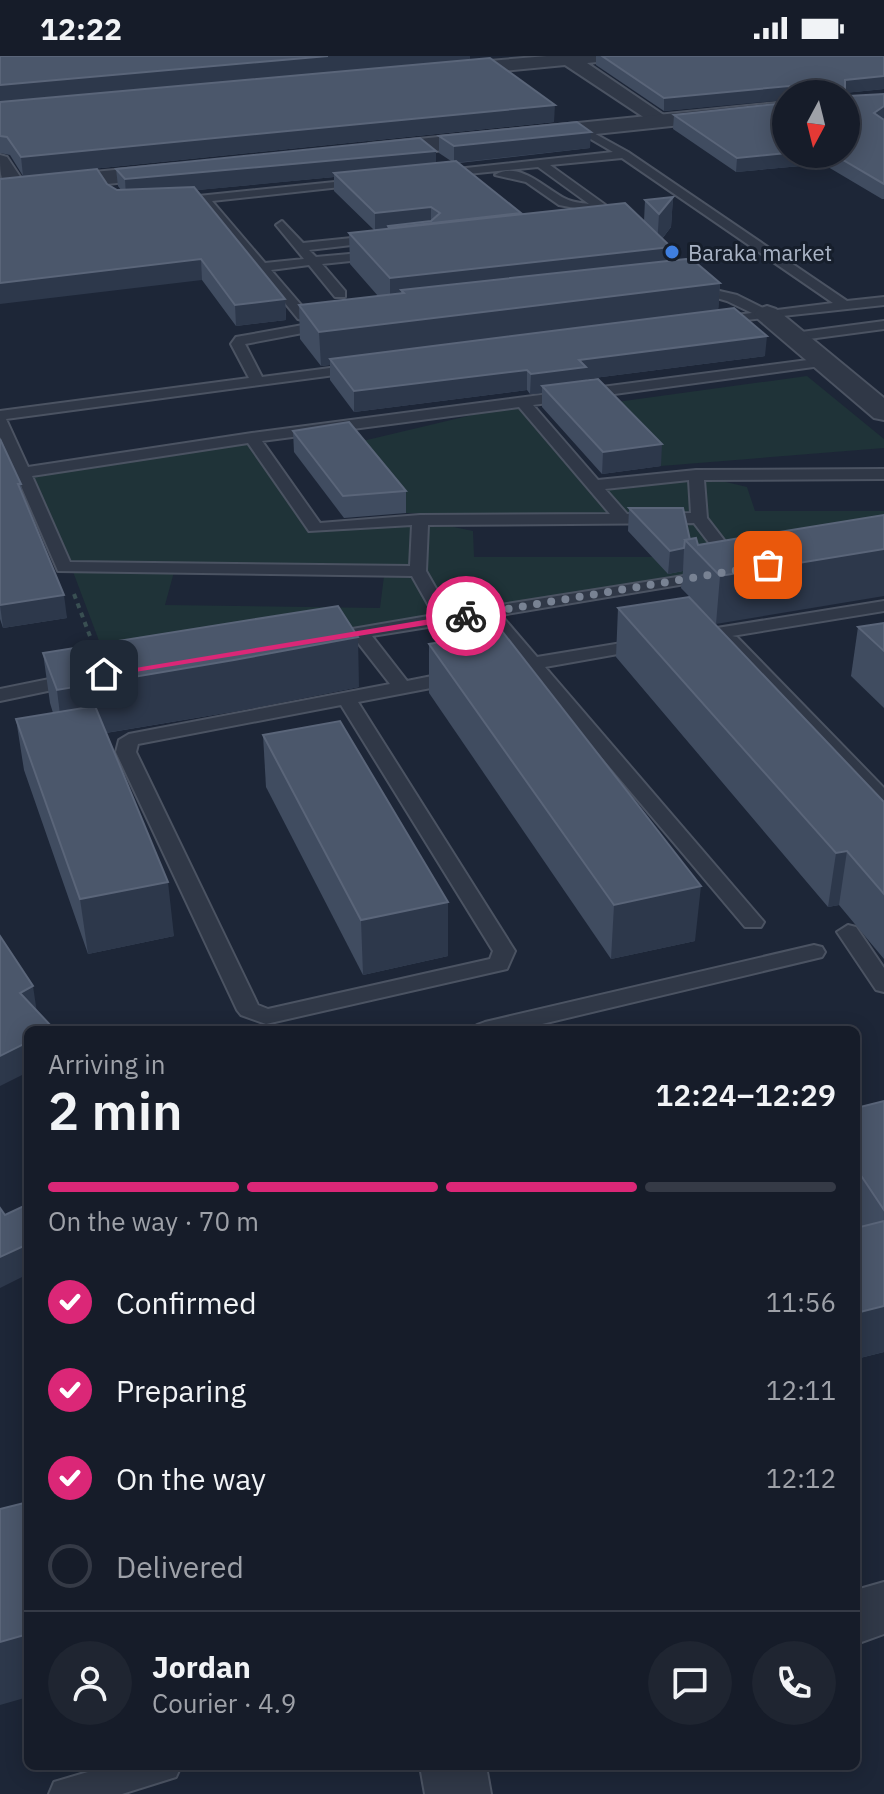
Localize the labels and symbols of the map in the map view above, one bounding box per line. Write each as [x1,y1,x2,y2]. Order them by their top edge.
north arrow [772,80,860,168]
place label: Baraka market [688,238,832,267]
marker: Baraka market [663,243,681,261]
pin [734,531,802,599]
courier [426,576,506,656]
pin [70,640,138,708]

